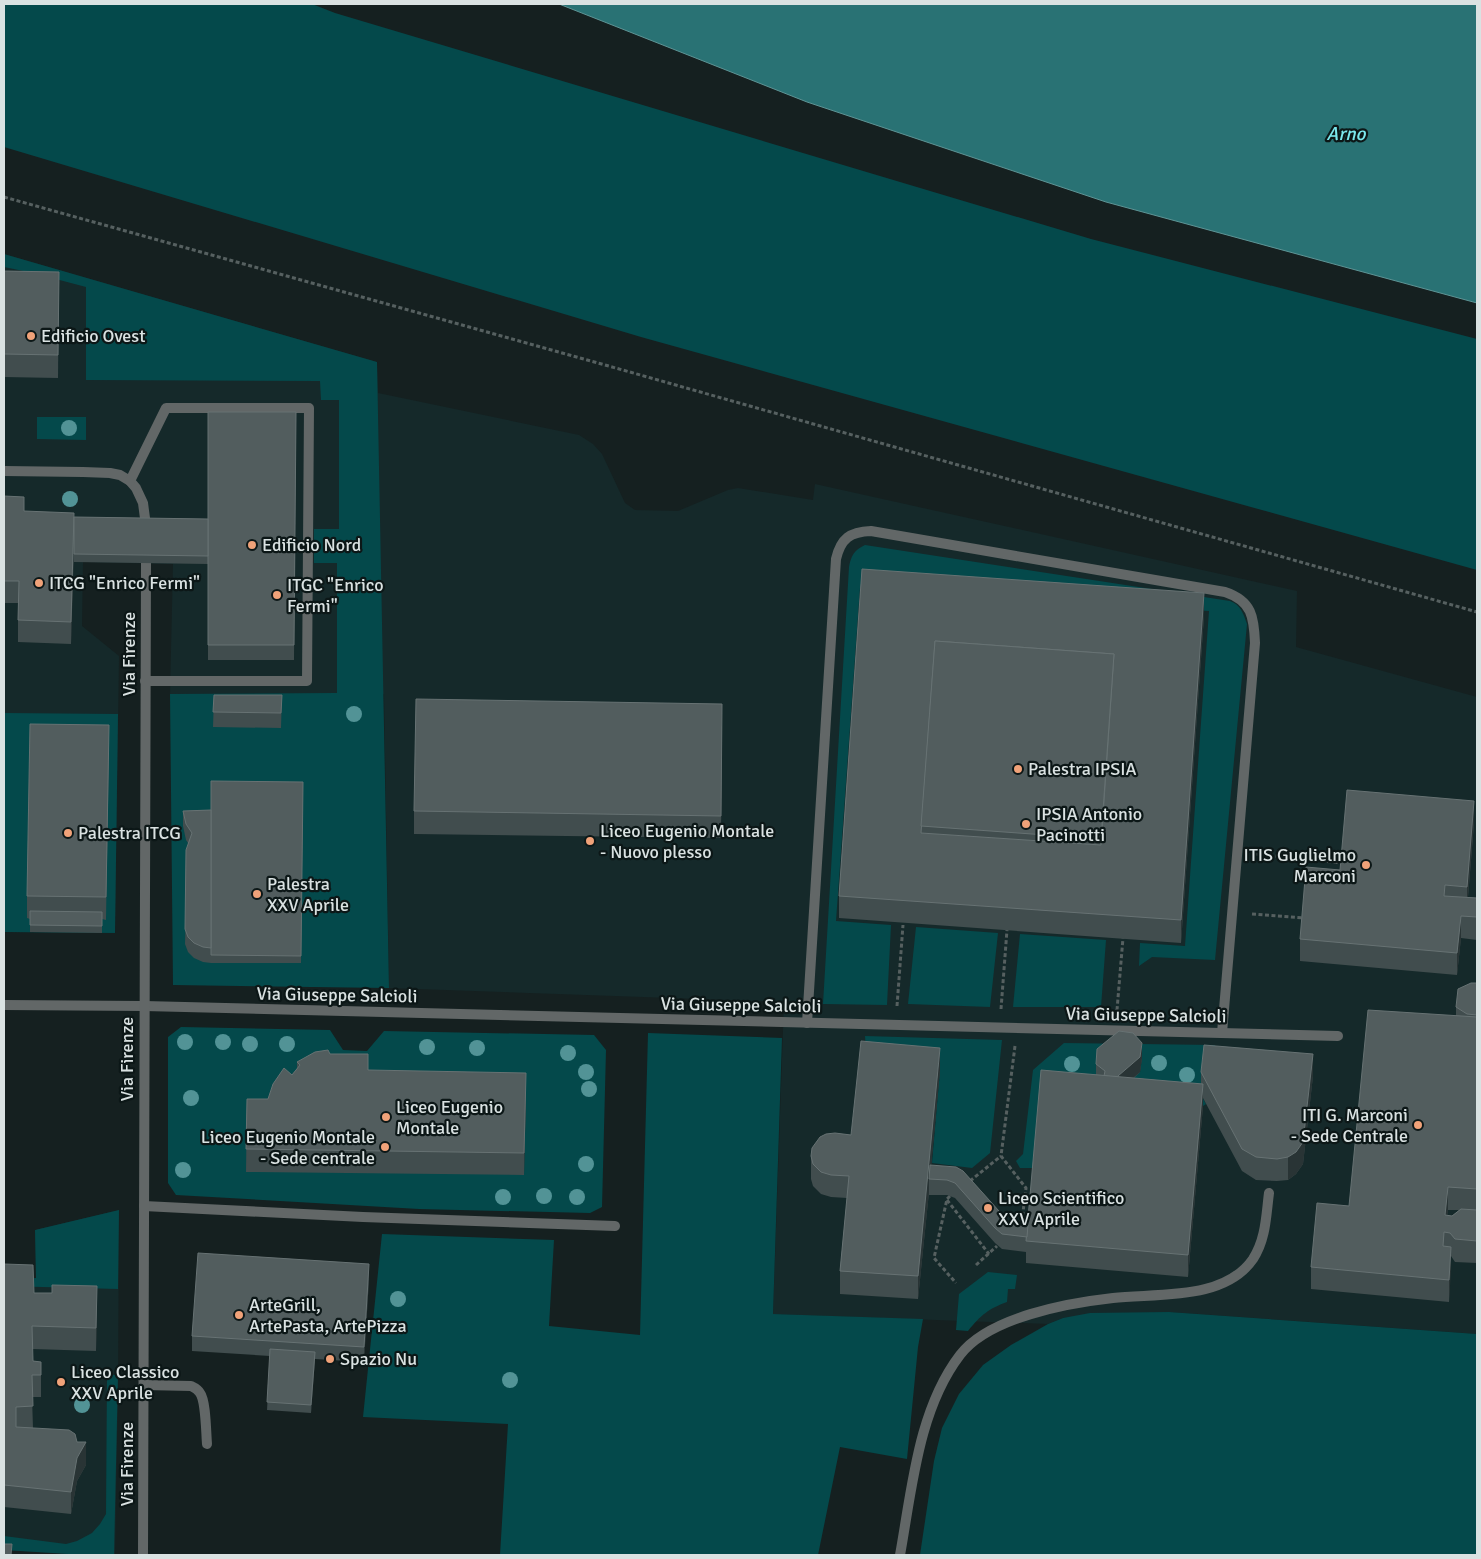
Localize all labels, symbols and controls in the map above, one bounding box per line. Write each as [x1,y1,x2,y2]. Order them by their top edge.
water label: Arno [1327,122,1367,146]
place label: Edificio Ovest [41,325,146,347]
marker: Edificio Ovest [25,330,37,342]
place label: Edificio Nord [262,534,361,556]
marker: Edificio Nord [246,539,258,551]
place label: ITCG "Enrico Fermi" [49,572,200,594]
place label: ITGC "Enrico Fermi" [287,574,384,617]
marker: ITCG "Enrico Fermi" [33,577,45,589]
marker: ITGC "Enrico Fermi" [271,589,283,601]
street label: Via Firenze [118,612,140,696]
place label: Palestra IPSIA [1028,758,1137,780]
marker: Palestra IPSIA [1012,763,1024,775]
place label: IPSIA Antonio Pacinotti [1036,803,1142,846]
marker: IPSIA Antonio Pacinotti [1020,818,1032,830]
place label: Liceo Eugenio Montale - Nuovo plesso [600,820,774,863]
place label: Palestra ITCG [78,822,181,844]
marker: Palestra ITCG [62,827,74,839]
marker: Liceo Eugenio Montale - Nuovo plesso [584,835,596,847]
place label: ITIS Guglielmo Marconi [1244,844,1356,887]
marker: ITIS Guglielmo Marconi [1360,859,1372,871]
place label: Palestra XXV Aprile [267,873,349,916]
marker: Palestra XXV Aprile [251,888,263,900]
street label: Via Giuseppe Salcioli [256,983,418,1007]
street label: Via Giuseppe Salcioli [660,993,822,1017]
street label: Via Giuseppe Salcioli [1065,1003,1227,1027]
street label: Via Firenze [116,1017,138,1101]
place label: Liceo Eugenio Montale [396,1096,503,1139]
place label: ITI G. Marconi - Sede Centrale [1291,1104,1408,1147]
marker: Liceo Eugenio Montale [380,1111,392,1123]
marker: ITI G. Marconi - Sede Centrale [1412,1119,1424,1131]
place label: Liceo Eugenio Montale - Sede centrale [201,1126,375,1169]
marker: Liceo Eugenio Montale - Sede centrale [379,1141,391,1153]
place label: Liceo Scientifico XXV Aprile [998,1187,1124,1230]
marker: Liceo Scientifico XXV Aprile [982,1202,994,1214]
place label: ArteGrill, ArtePasta, ArtePizza [249,1294,407,1337]
marker: ArteGrill, ArtePasta, ArtePizza [233,1309,245,1321]
place label: Spazio Nu [340,1348,417,1370]
marker: Spazio Nu [324,1353,336,1365]
place label: Liceo Classico XXV Aprile [71,1361,179,1404]
marker: Liceo Classico XXV Aprile [55,1376,67,1388]
street label: Via Firenze [116,1422,138,1506]

